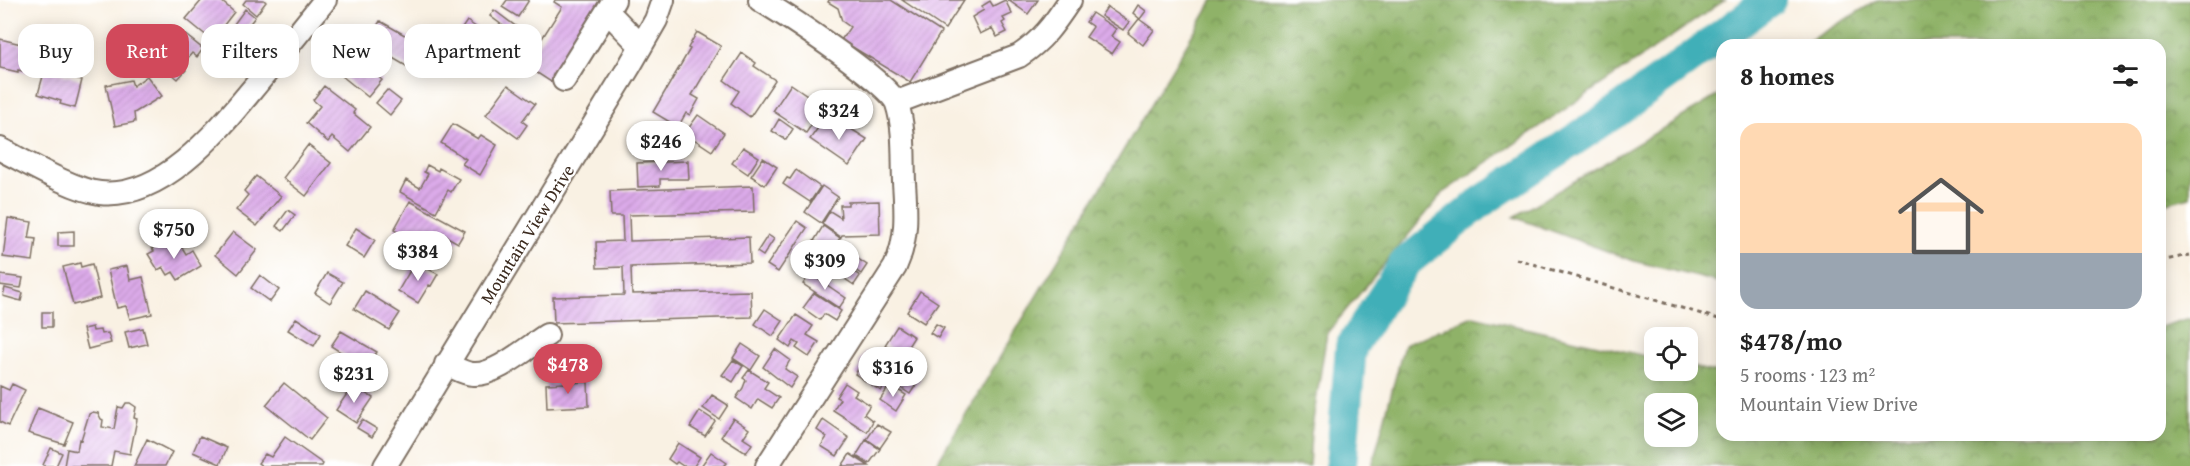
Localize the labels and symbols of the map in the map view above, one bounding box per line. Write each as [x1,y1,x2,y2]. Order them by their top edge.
pin: $324 [803,90,875,141]
pin: $246 [625,121,697,172]
street label: Mountain View Drive [473,159,581,309]
pin: $750 [138,209,210,260]
pin: $384 [382,231,454,282]
pin: $309 [789,240,861,291]
pin: $478 [532,344,604,395]
pin: $316 [857,347,929,398]
pin: $231 [318,353,390,404]

